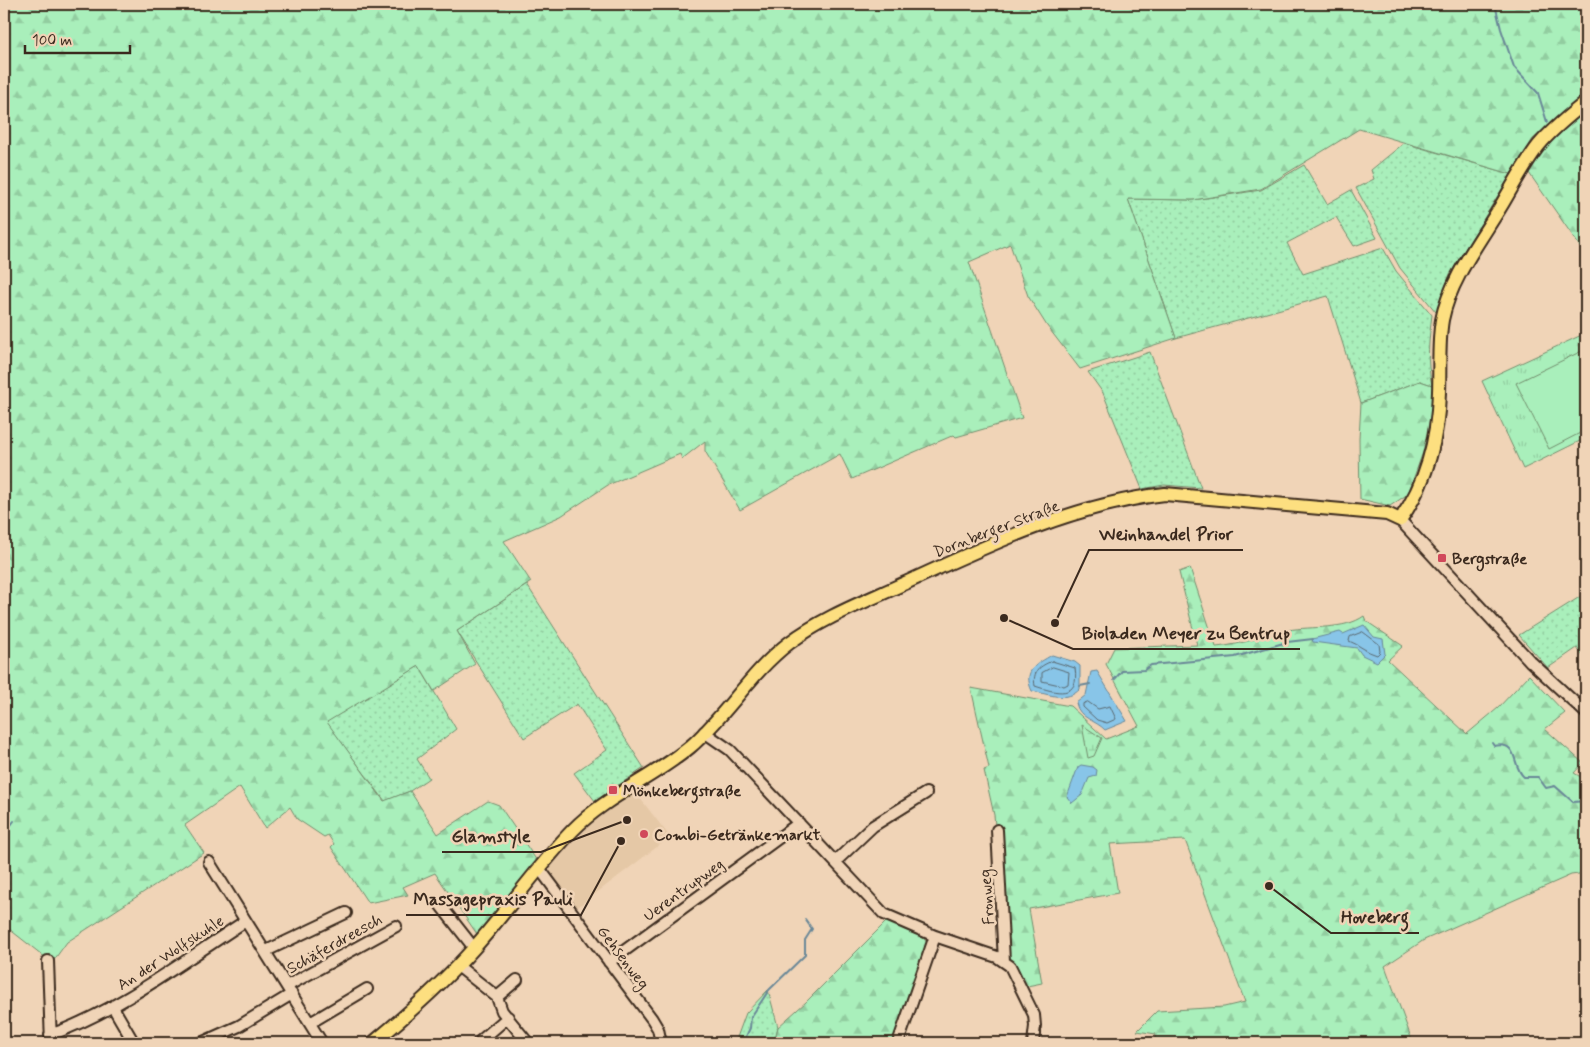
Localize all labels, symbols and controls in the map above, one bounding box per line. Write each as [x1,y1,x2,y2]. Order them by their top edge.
scale bar [25,22,130,54]
text: 100 m [32,31,72,51]
street label: Dornberger Straße [931,496,1063,564]
callout: Weinhandel Prior [1089,517,1243,550]
text: Weinhandel Prior [1098,523,1233,547]
place label: Bergstraße [1452,549,1527,572]
marker: Bergstraße [1436,552,1448,564]
callout: Bioladen Meyer zu Bentrup [1073,616,1300,649]
text: Bioladen Meyer zu Bentrup [1082,622,1290,646]
place label: Mönkebergstraße [623,781,741,804]
marker: Mönkebergstraße [607,784,619,796]
callout: Glamstyle [442,819,541,852]
text: Glamstyle [451,825,531,849]
place label: Combi-Getränkemarkt [654,825,821,846]
marker: Combi-Getränkemarkt [638,828,650,840]
street label: Uerentrupweg [639,854,729,927]
street label: Fronweg [975,868,1001,926]
callout: Massagepraxis Pauli [406,882,581,915]
text: Massagepraxis Pauli [413,888,573,912]
callout: Hoveberg [1331,900,1419,933]
text: Hoveberg [1341,906,1409,932]
street label: Schäferdreesch [283,909,386,979]
street label: An der Wolfskuhle [113,911,228,996]
street label: Gehsenweg [591,922,654,995]

